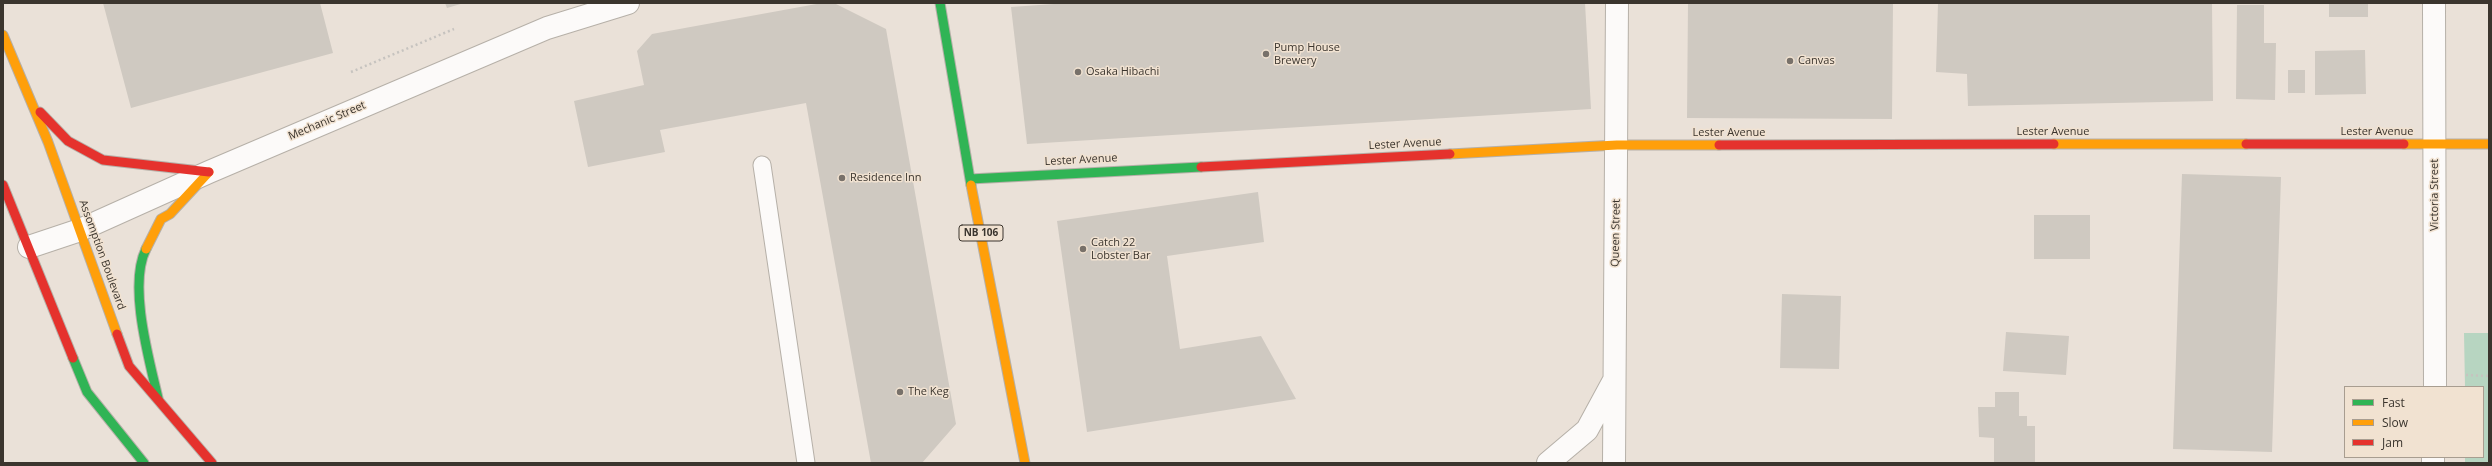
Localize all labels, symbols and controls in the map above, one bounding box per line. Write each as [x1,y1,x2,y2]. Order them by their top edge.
place label: Pump House Brewery [1274,41,1340,67]
marker: Pump House Brewery [1261,49,1271,59]
place label: Canvas [1798,54,1835,68]
marker: Canvas [1785,56,1795,66]
place label: Osaka Hibachi [1086,65,1159,79]
marker: Osaka Hibachi [1073,67,1083,77]
street label: Mechanic Street [286,99,368,143]
street label: Lester Avenue [2017,125,2089,139]
street label: Lester Avenue [2341,125,2413,139]
street label: Lester Avenue [1693,126,1765,140]
street label: Lester Avenue [1368,136,1442,152]
street label: Lester Avenue [1044,152,1118,168]
street label: Victoria Street [2428,159,2442,231]
place label: Residence Inn [850,171,922,185]
marker: Residence Inn [837,173,847,183]
street label: Assomption Boulevard [76,198,128,312]
street label: Queen Street [1609,199,1623,267]
road number: NB 106 [959,225,1003,241]
place label: Catch 22 Lobster Bar [1091,236,1150,262]
marker: Catch 22 Lobster Bar [1078,244,1088,254]
place label: The Keg [908,385,949,399]
legend [2344,386,2484,458]
marker: The Keg [895,387,905,397]
text: Fast [2382,394,2405,411]
text: Slow [2382,414,2408,431]
text: Jam [2382,434,2403,451]

